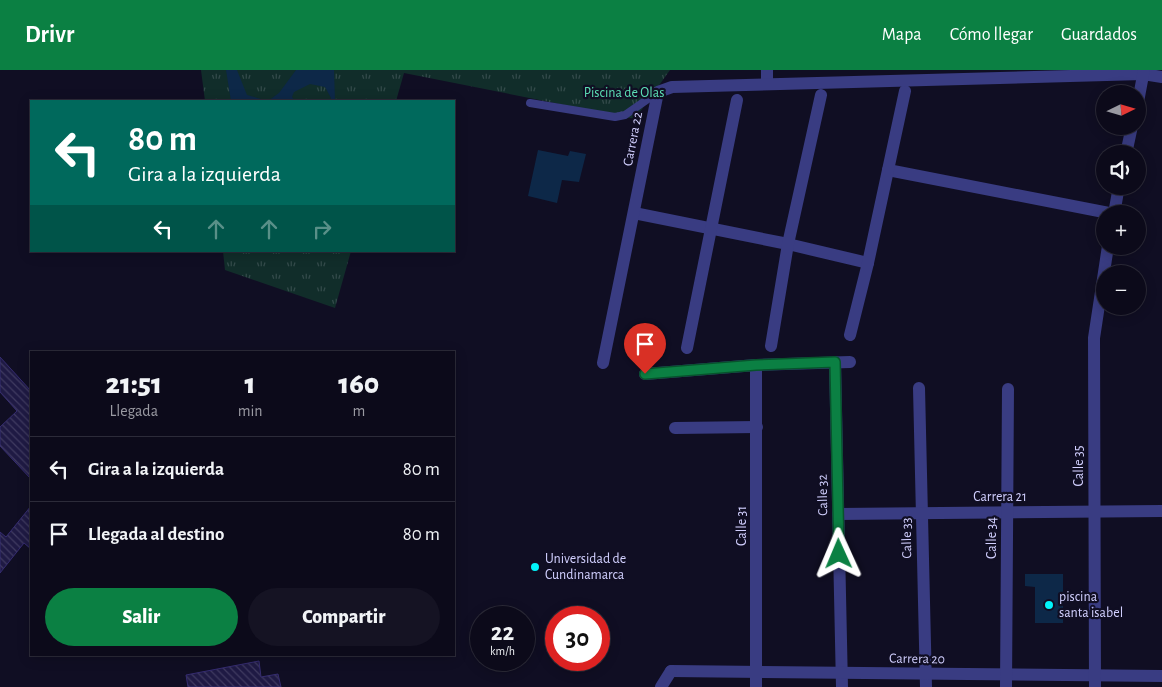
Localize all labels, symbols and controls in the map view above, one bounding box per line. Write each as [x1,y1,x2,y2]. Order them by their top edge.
text: Drivr [25,23,74,47]
text: Mapa [882,26,922,44]
text: Cómo llegar [950,26,1033,44]
text: Guardados [1061,26,1137,44]
north arrow [1096,85,1146,135]
map controls [1096,85,1146,315]
park label: Piscina de Olas [584,86,664,100]
street label: Carrera 22 [621,111,645,167]
icon: left [45,120,110,185]
text: 80 m [128,122,197,157]
button: sound [1096,145,1146,195]
text: Gira a la izquierda [128,163,281,185]
button: + [1096,205,1146,255]
icon: left [149,215,177,243]
icon: ahead [202,215,230,243]
icon: ahead [255,215,283,243]
icon: right [308,215,336,243]
button: − [1096,265,1146,315]
pin [624,323,666,374]
icon: arrive [631,330,659,358]
text: 21:51 [106,369,162,399]
text: 1 [245,369,256,399]
text: 160 [338,369,379,399]
text: Llegada [110,403,158,419]
text: min [238,403,263,419]
text: m [352,403,365,419]
street label: Calle 35 [1072,445,1086,487]
icon: left [45,455,73,483]
text: Gira a la izquierda [88,460,224,479]
text: 80 m [403,460,440,479]
street label: Calle 32 [816,474,830,516]
street label: Carrera 21 [973,490,1027,504]
street label: Calle 31 [735,506,749,546]
street label: Calle 33 [900,517,914,559]
street label: Calle 34 [985,517,999,559]
icon: arrive [45,520,73,548]
text: Llegada al destino [88,525,225,544]
text: 80 m [403,525,440,544]
position arrow [812,527,864,579]
place label: Universidad de Cundinamarca [545,552,626,582]
marker: Universidad de Cundinamarca [529,561,541,573]
button: Salir [45,588,238,646]
button: Compartir [248,588,440,646]
place label: piscina santa isabel [1059,590,1123,620]
marker: piscina santa isabel [1043,599,1055,611]
speed limit sign: 30 [545,606,610,671]
text: 22 [491,620,514,645]
text: km/h [490,645,515,657]
street label: Carrera 20 [889,652,945,666]

